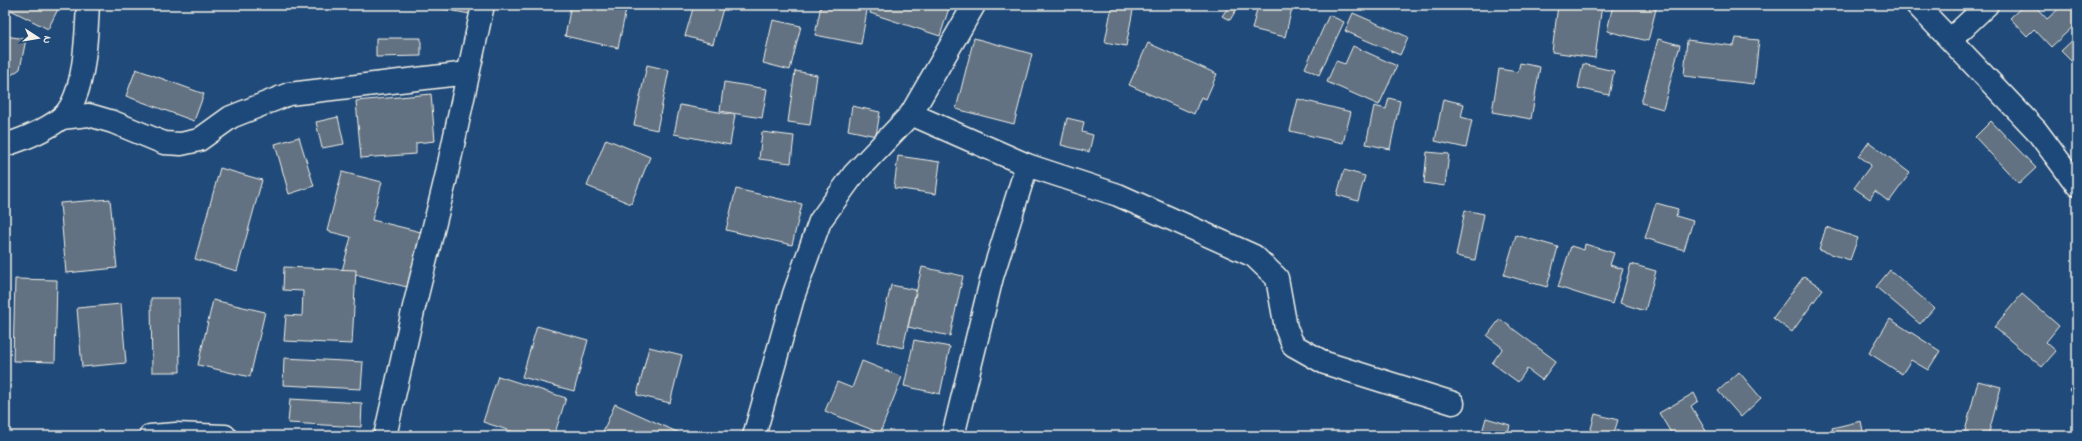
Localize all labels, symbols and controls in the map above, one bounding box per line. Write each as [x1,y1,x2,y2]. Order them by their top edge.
north arrow [18,18,58,58]
text: N [38,35,55,45]

